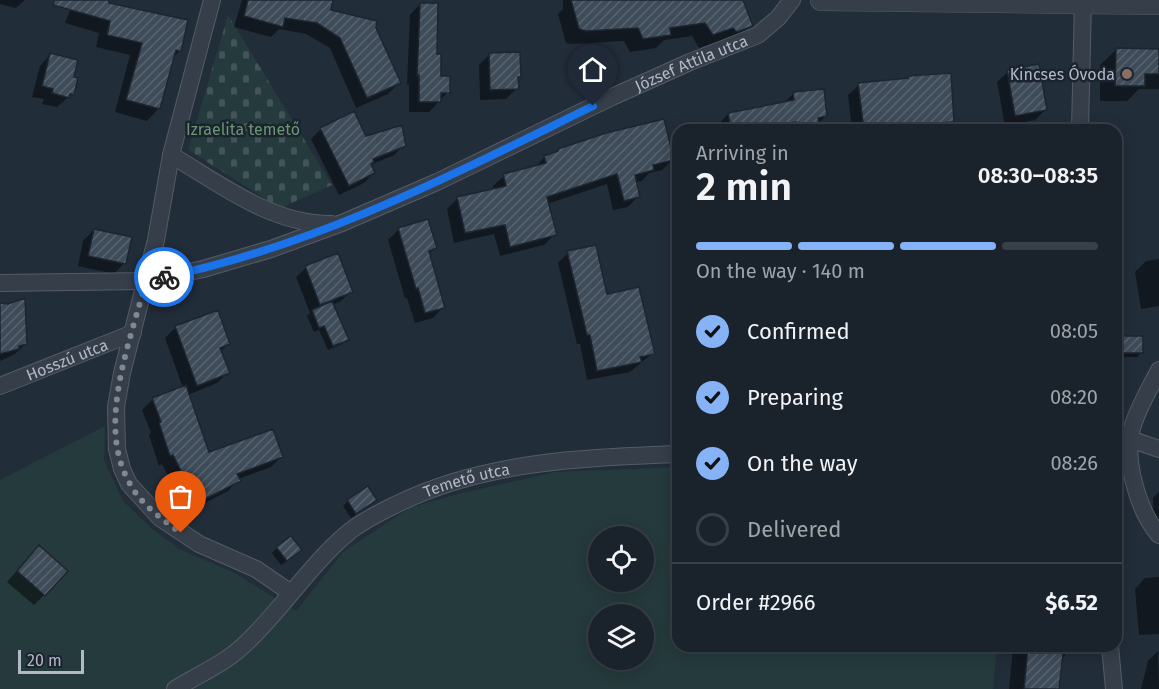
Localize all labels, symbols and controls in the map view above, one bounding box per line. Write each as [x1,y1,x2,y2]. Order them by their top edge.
street label: József Attila utca [632,31,750,96]
pin [567,44,618,106]
icon: home [576,53,609,86]
place label: Kincses Óvoda [1010,64,1115,84]
marker: Kincses Óvoda [1120,67,1134,81]
park label: Izraelita temető [186,120,300,139]
text: Arriving in [696,141,789,165]
text: 08:30–08:35 [978,162,1098,189]
text: 2 min [696,164,792,210]
courier [134,247,194,307]
text: On the way · 140 m [696,259,865,283]
icon: bike [148,261,181,294]
icon: check [696,315,729,348]
text: Confirmed [747,318,850,345]
text: 08:05 [1050,319,1098,343]
street label: Hosszú utca [23,335,111,385]
icon: check [696,381,729,414]
text: Preparing [747,384,843,411]
text: 08:20 [1050,385,1098,409]
icon: check [696,447,729,480]
text: On the way [747,450,858,477]
text: 08:26 [1050,451,1098,475]
street label: Temető utca [421,460,511,501]
pin [155,471,206,533]
icon: bag [164,480,197,513]
text: Delivered [747,516,842,543]
map controls [588,526,654,670]
button: locate [588,526,654,592]
text: Order #2966 [696,589,815,616]
text: $6.52 [1045,589,1098,616]
button: layers [588,604,654,670]
scale bar [18,647,84,674]
text: 20 m [27,651,62,670]

